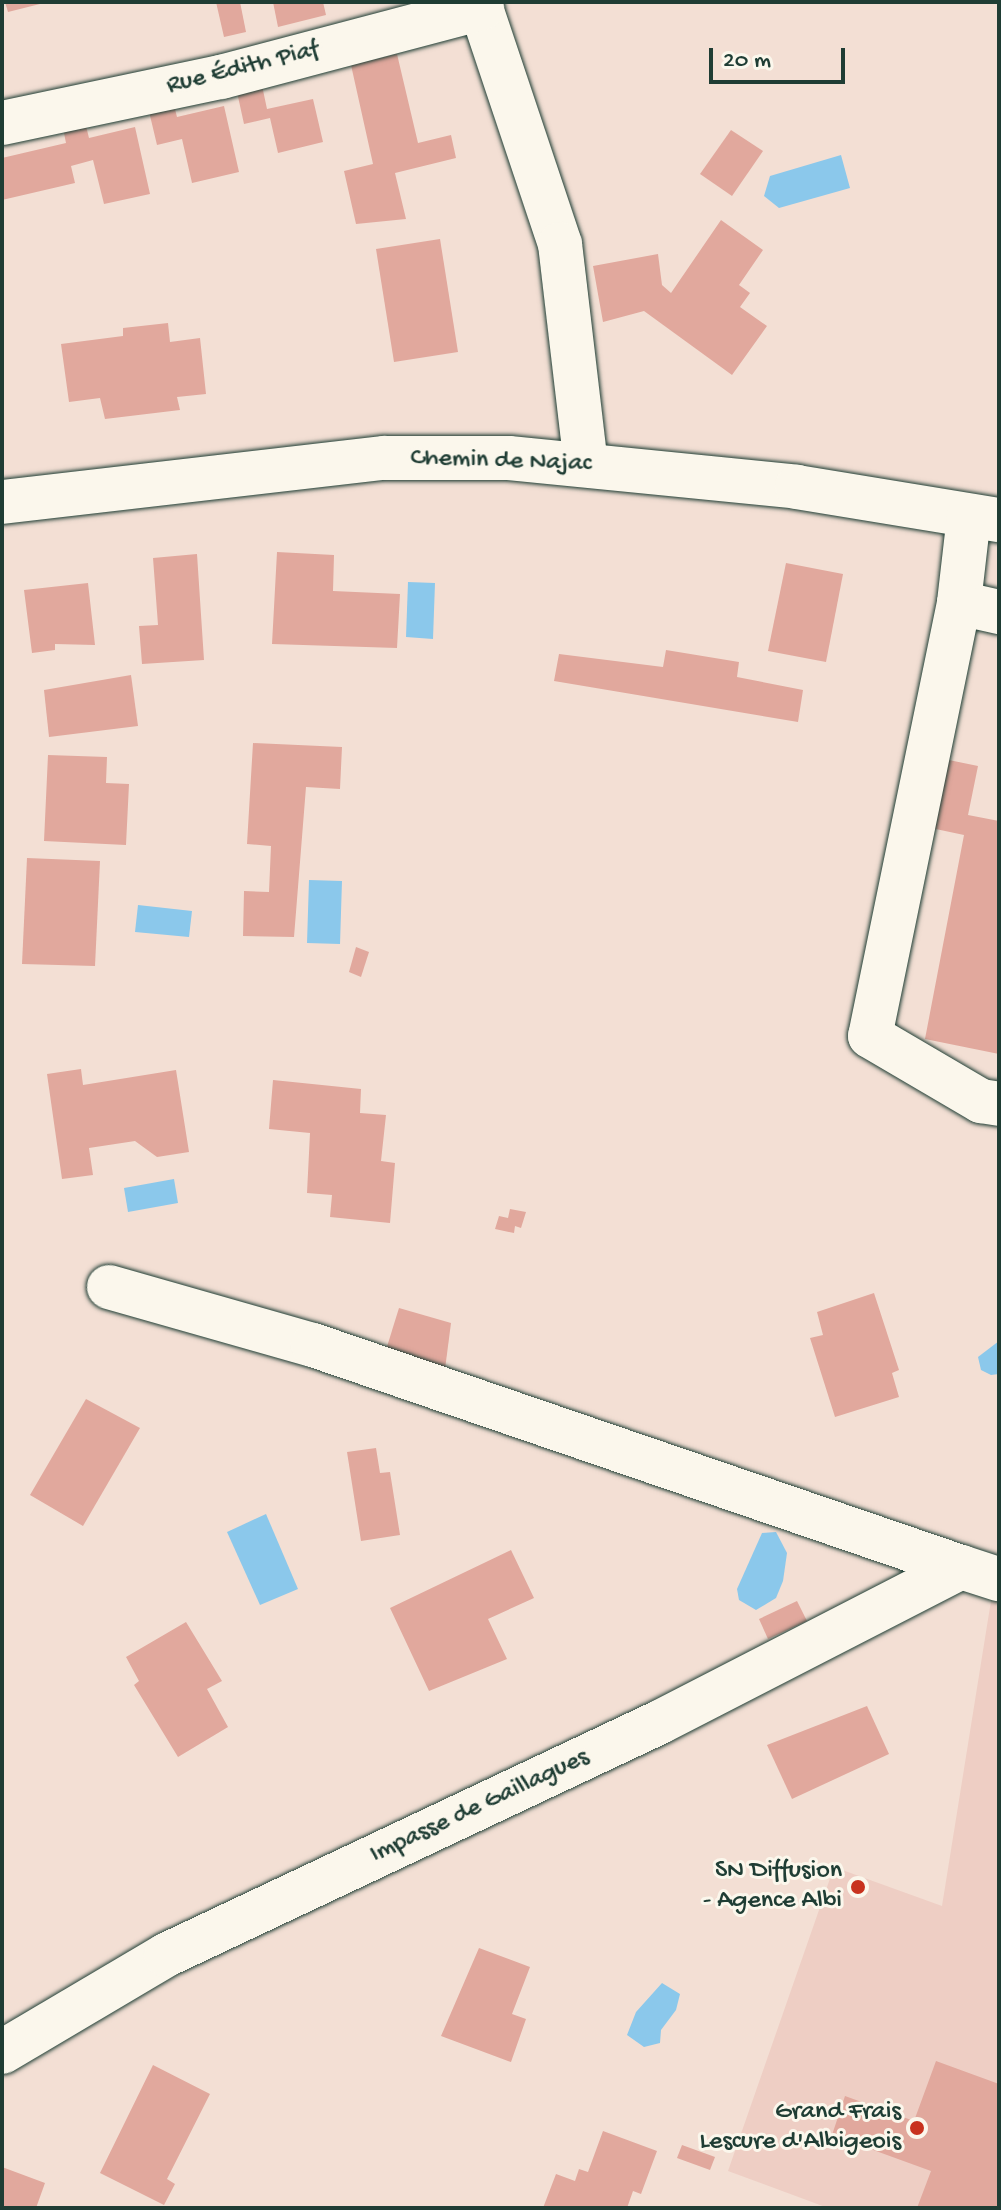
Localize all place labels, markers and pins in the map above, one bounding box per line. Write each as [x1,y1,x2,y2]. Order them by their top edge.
place label: SN Diffusion - Agence Albi [703,1856,842,1918]
marker: SN Diffusion - Agence Albi [849,1878,867,1896]
place label: Grand Frais Lescure d'Albigeois [700,2097,901,2158]
marker: Grand Frais Lescure d'Albigeois [908,2119,926,2137]

